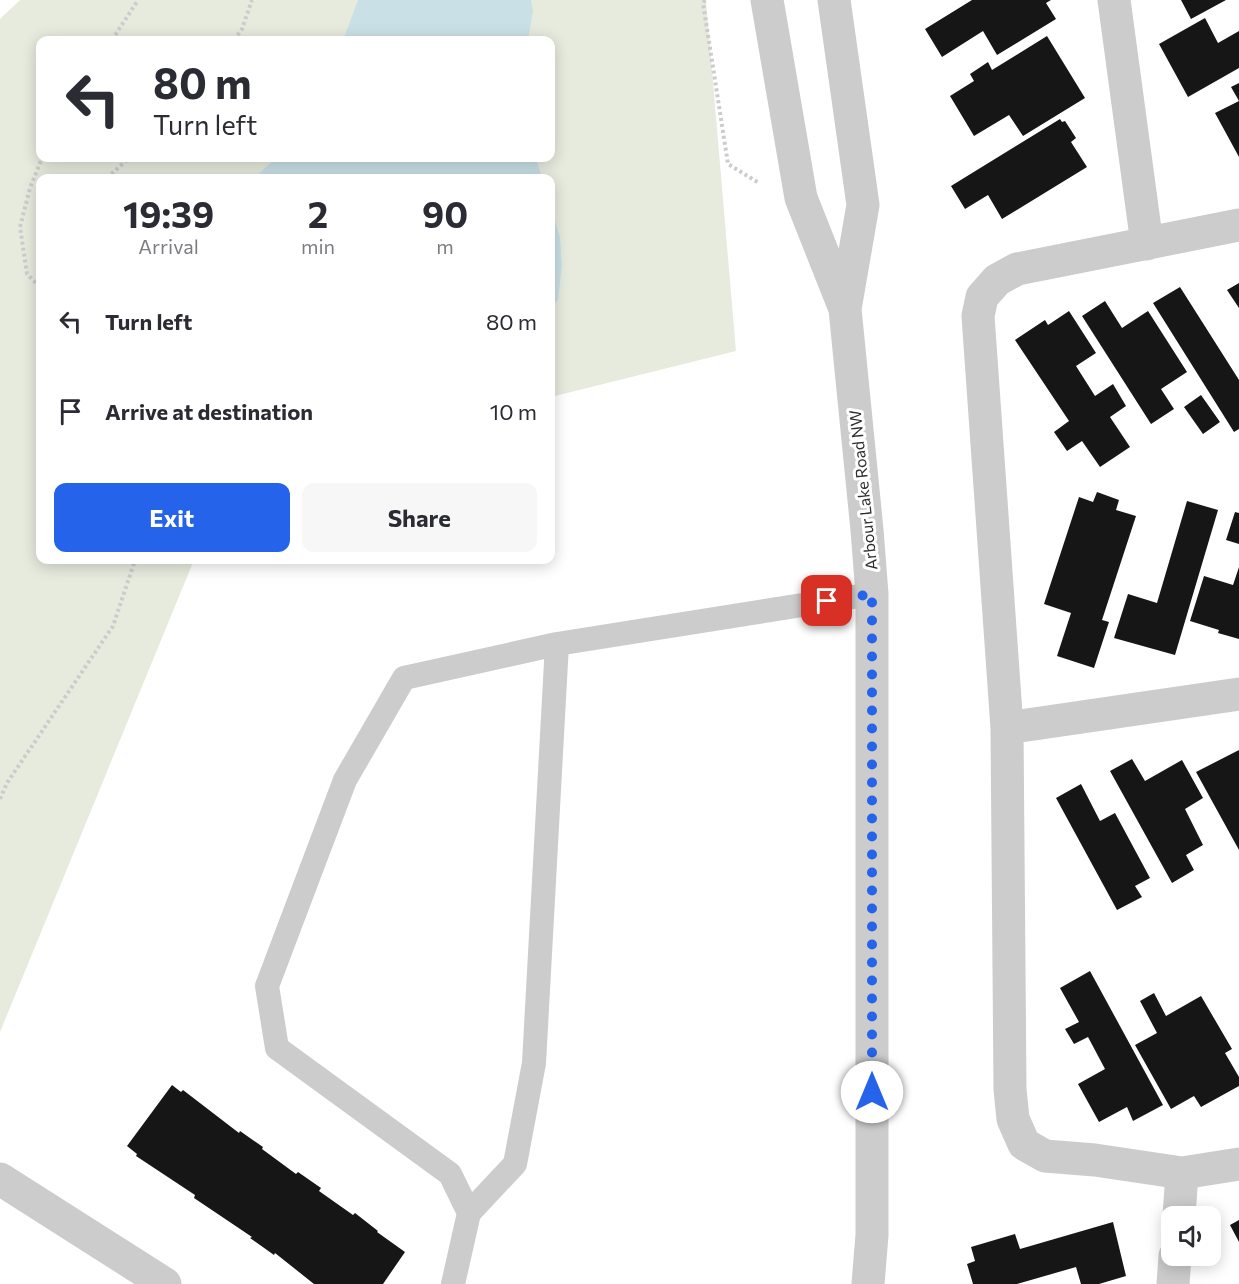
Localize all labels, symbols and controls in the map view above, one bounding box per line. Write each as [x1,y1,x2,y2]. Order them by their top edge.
text: 80 m [153,56,252,108]
icon: left [54,60,132,138]
text: Turn left [153,108,257,141]
text: 19:39 [123,191,214,235]
text: 2 [308,191,328,235]
text: 90 [422,191,468,235]
text: Arrival [138,234,199,258]
text: min [301,234,335,258]
text: m [436,234,454,258]
icon: left [54,305,87,338]
text: Turn left [105,308,192,335]
text: 80 m [486,308,537,335]
icon: arrive [54,395,87,428]
text: Arrive at destination [105,398,313,425]
text: 10 m [490,398,537,425]
street label: Arbour Lake Road NW [845,409,880,571]
button: Exit [54,483,290,552]
button: Share [302,483,537,552]
pin [801,575,852,626]
icon: arrive [810,584,843,617]
position arrow [840,1060,904,1124]
map controls [1161,1206,1221,1266]
button: sound [1161,1206,1221,1266]

